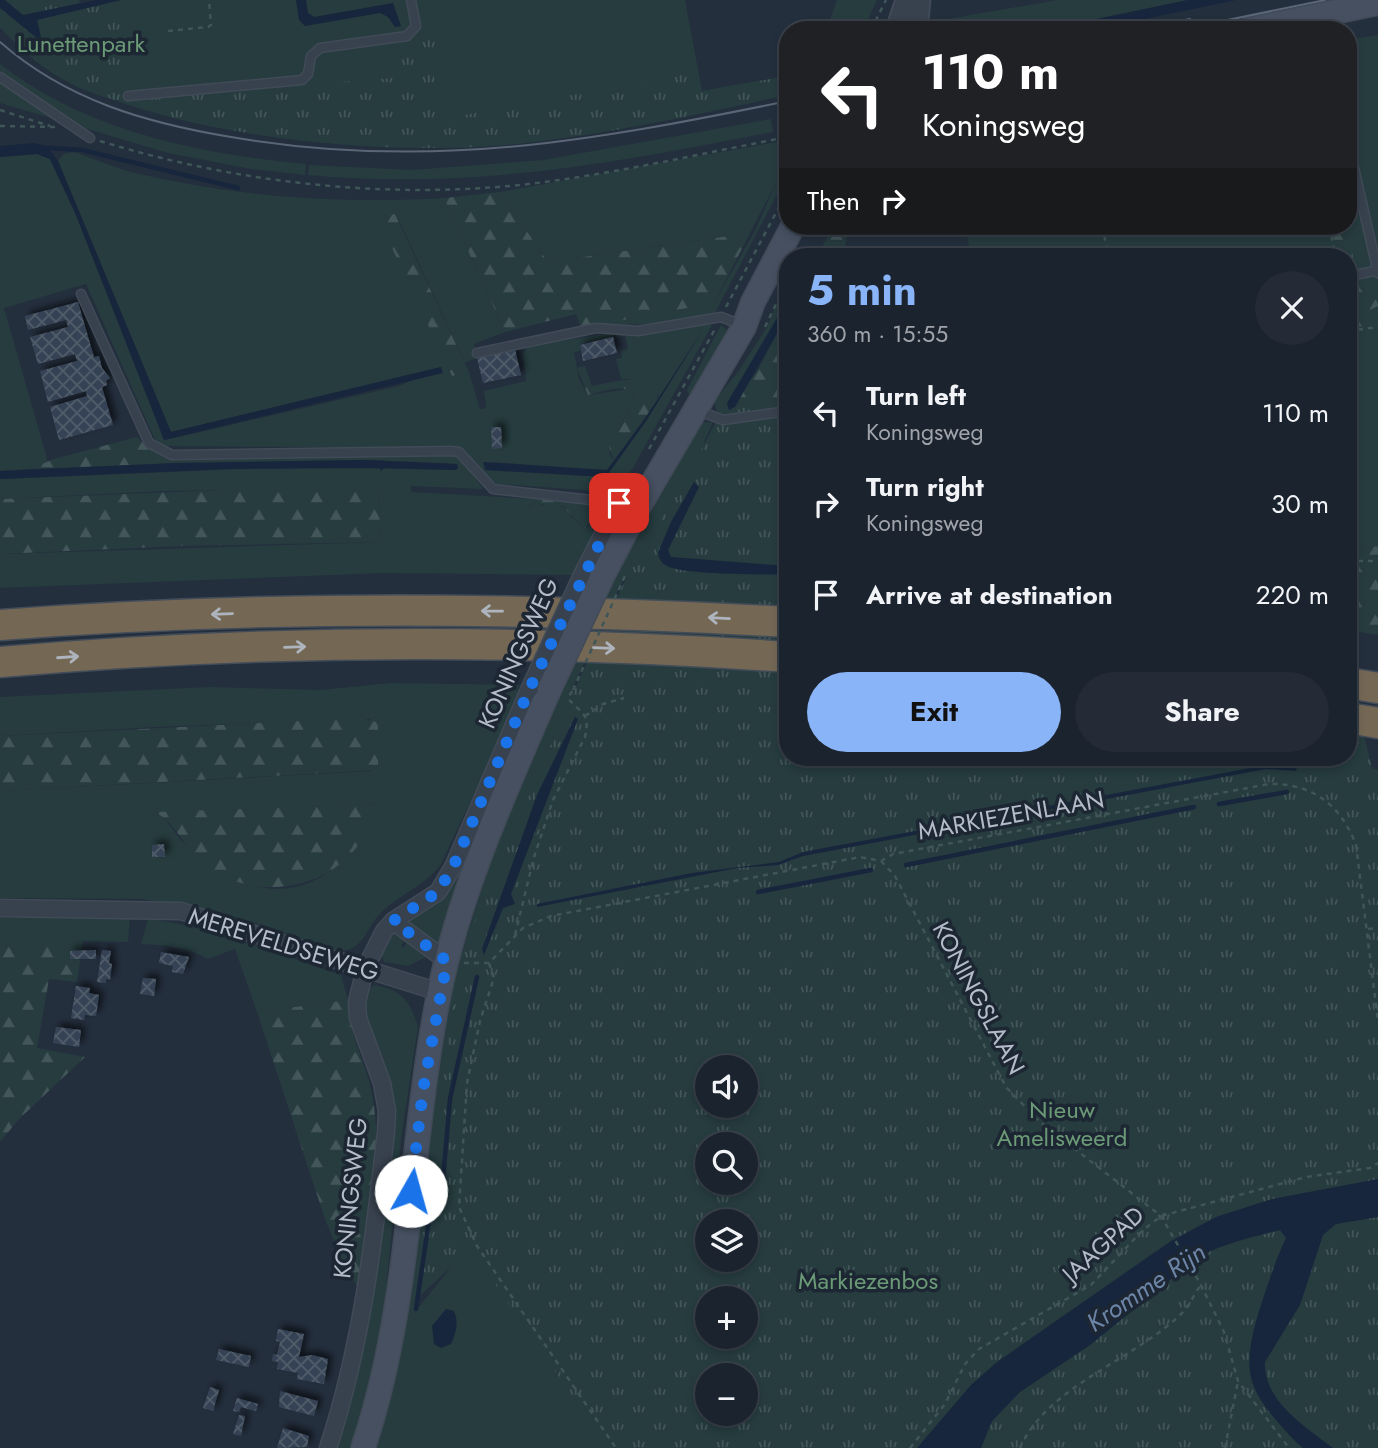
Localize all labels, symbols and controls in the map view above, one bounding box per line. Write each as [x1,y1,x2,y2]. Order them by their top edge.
park label: Lunettenpark [17,26,146,61]
text: 110 m [922,37,1059,107]
icon: left [807,49,898,140]
text: Koningsweg [922,102,1086,148]
text: Then [807,182,860,220]
icon: right [874,182,912,220]
text: 5 min [807,260,917,321]
button: close [1255,271,1329,345]
text: 360 m · 15:55 [807,317,948,351]
text: Turn left [866,377,966,415]
icon: left [807,394,845,432]
text: 110 m [1262,394,1329,432]
text: Koningsweg [866,415,984,449]
text: Turn right [866,468,984,506]
pin [589,473,649,533]
icon: arrive [600,484,638,522]
icon: right [807,485,845,523]
text: 30 m [1271,485,1329,523]
text: Koningsweg [866,506,984,540]
street label: KONINGSWEG [469,572,567,734]
icon: arrive [807,576,845,614]
text: Arrive at destination [866,576,1113,614]
text: 220 m [1256,576,1329,614]
one-way arrow [481,604,504,618]
one-way arrow [211,607,234,621]
one-way arrow [708,612,731,625]
one-way arrow [284,640,307,654]
one-way arrow [592,642,615,655]
one-way arrow [56,651,79,664]
button: Exit [807,672,1061,752]
button: Share [1075,672,1329,752]
street label: MARKIEZENLAAN [915,781,1107,849]
street label: MEREVELDSEWEG [185,898,383,990]
street label: KONINGSLAAN [924,915,1034,1081]
map controls [695,1055,758,1426]
button: sound [695,1055,758,1118]
park label: Nieuw Amelisweerd [997,1092,1127,1155]
street label: KONINGSWEG [324,1116,376,1280]
button: search [695,1132,758,1195]
position arrow [374,1154,448,1228]
street label: JAAGPAD [1052,1198,1152,1292]
button: layers [695,1209,758,1272]
water label: Kromme Rijn [1079,1233,1213,1341]
park label: Markiezenbos [798,1263,938,1298]
button: + [695,1286,758,1349]
button: − [695,1363,758,1426]

